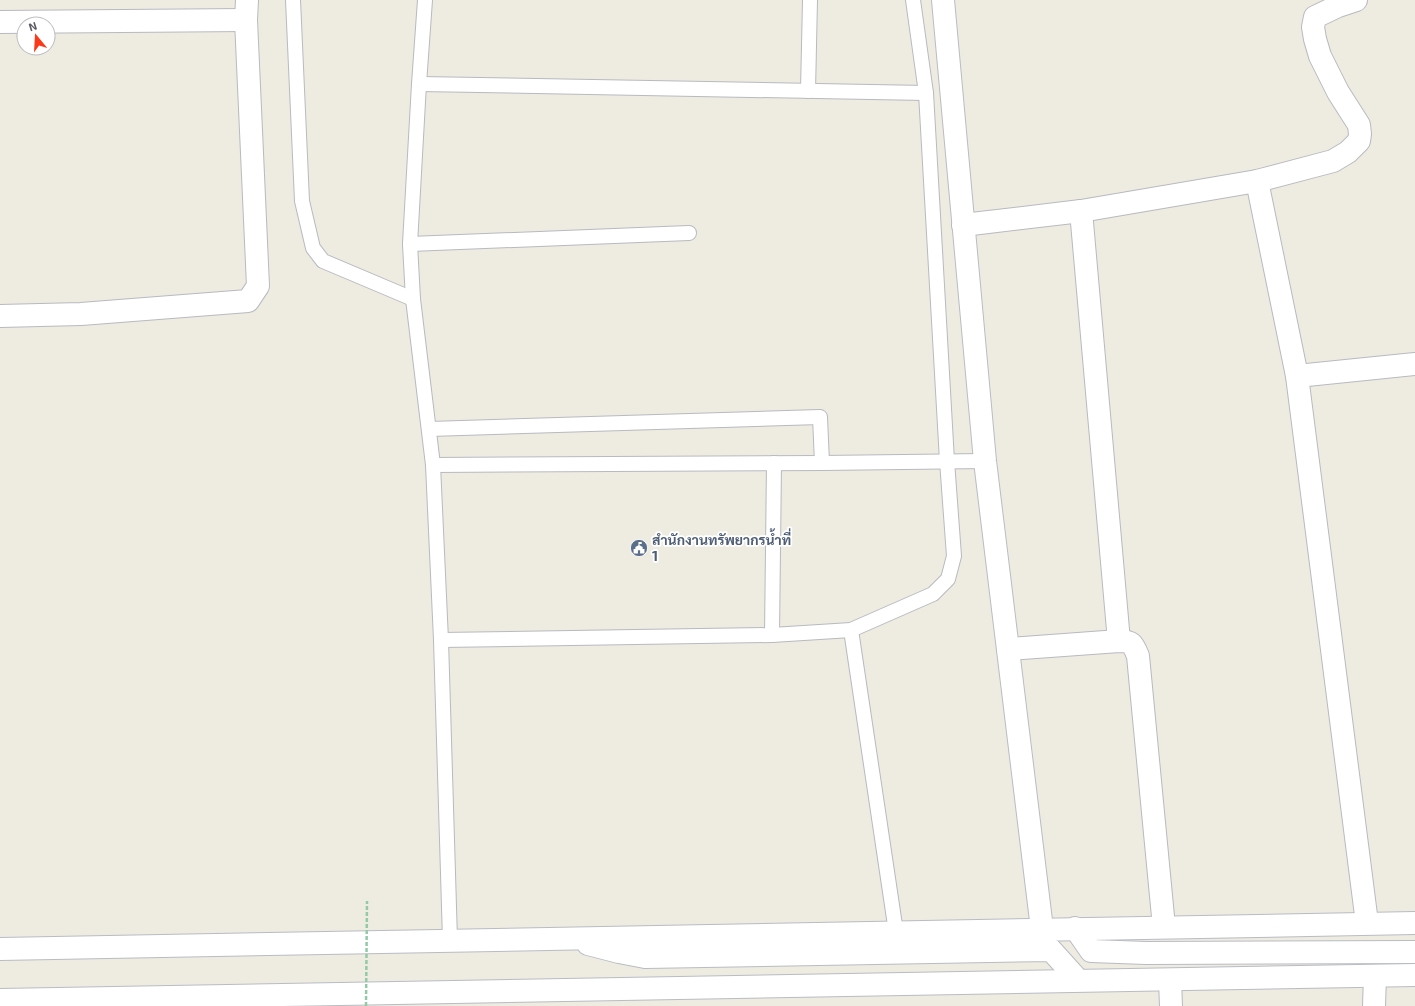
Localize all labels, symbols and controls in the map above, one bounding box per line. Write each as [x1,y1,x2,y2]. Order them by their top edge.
north arrow [16,16,56,56]
text: N [27,19,39,33]
place label: สำนักงานทรัพยากรน้ำที่ 1 [652,528,791,564]
public building icon: สำนักงานทรัพยากรน้ำที่ 1 [629,538,649,558]

